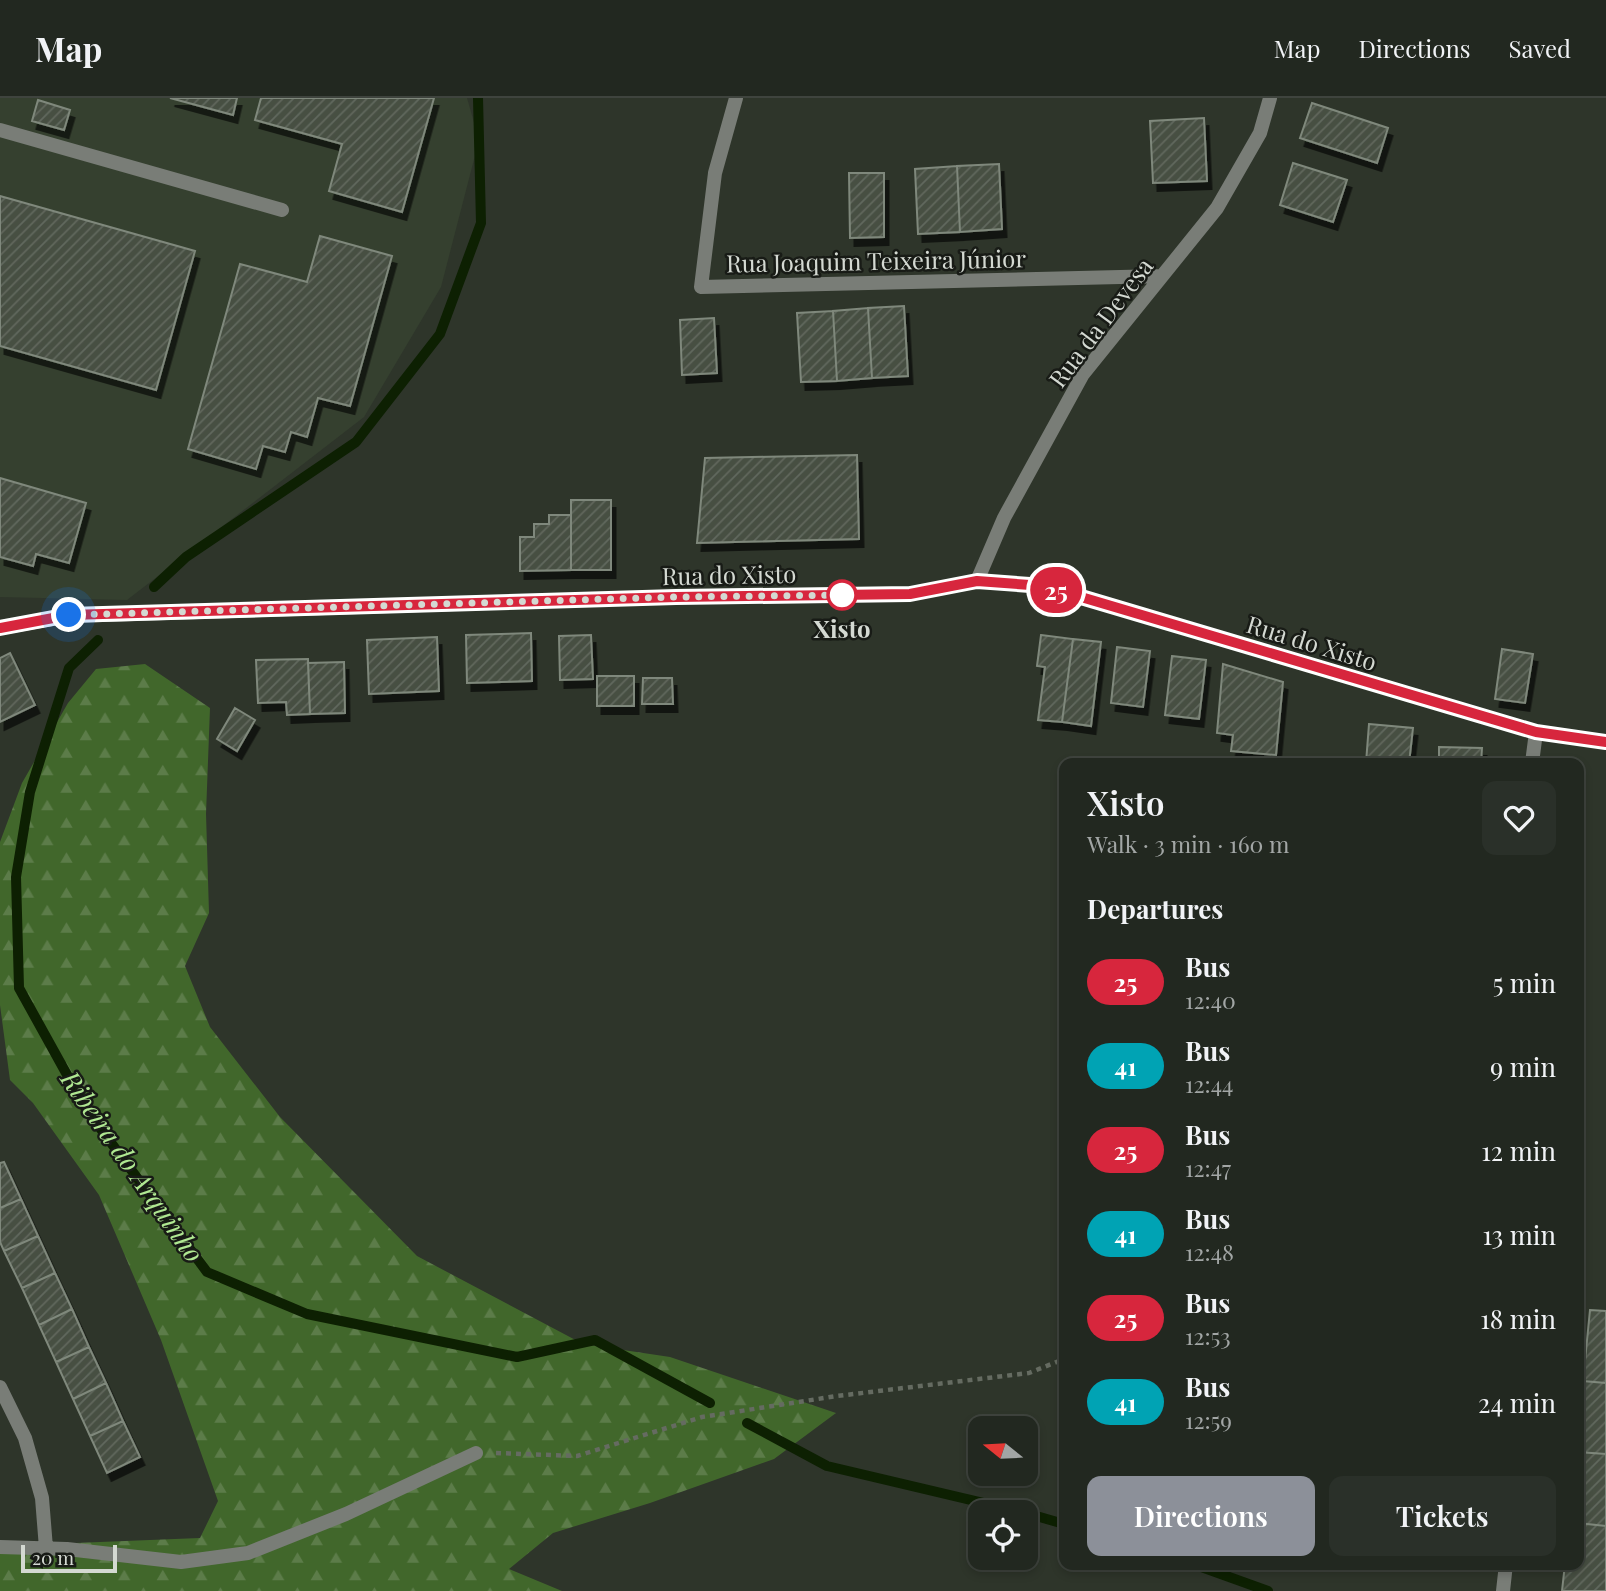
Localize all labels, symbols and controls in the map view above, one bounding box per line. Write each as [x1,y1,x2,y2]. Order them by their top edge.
text: Map [35,26,102,70]
text: Map [1274,32,1320,64]
text: Directions [1358,32,1471,64]
text: Saved [1509,32,1571,64]
street label: Rua Joaquim Teixeira Júnior [726,241,1027,279]
street label: Rua da Devesa [1041,251,1159,393]
street label: Rua do Xisto [661,557,797,591]
line badge: 25 [1024,567,1088,613]
text: 25 [1044,574,1068,606]
marker: Xisto [827,580,857,610]
your location [51,597,86,632]
street label: Rua do Xisto [1243,607,1381,677]
place label: Xisto [813,612,871,644]
text: Xisto [1087,780,1164,824]
button: heart [1482,781,1556,855]
text: Walk · 3 min · 160 m [1087,828,1289,859]
text: Departures [1087,891,1223,926]
text: Bus [1185,949,1230,984]
text: 5 min [1493,965,1556,1000]
text: 25 [1114,966,1137,998]
text: 12:40 [1185,984,1236,1015]
text: Bus [1185,1033,1230,1068]
text: 9 min [1490,1049,1556,1084]
text: 41 [1115,1050,1136,1082]
water label: Ribeira do Arquinho [53,1062,212,1269]
text: 12:44 [1185,1068,1233,1099]
text: Bus [1185,1117,1230,1152]
text: 12 min [1481,1133,1556,1168]
text: 25 [1114,1134,1137,1166]
text: 12:47 [1185,1152,1231,1183]
text: Bus [1185,1201,1230,1236]
text: 13 min [1482,1217,1556,1252]
text: 41 [1115,1218,1136,1250]
text: 12:48 [1185,1236,1234,1267]
text: Bus [1185,1285,1230,1320]
text: 18 min [1480,1301,1556,1336]
text: 25 [1114,1302,1137,1334]
text: 12:53 [1185,1320,1231,1351]
text: Bus [1185,1369,1230,1404]
text: 24 min [1478,1385,1556,1420]
text: 41 [1115,1386,1136,1418]
text: 12:59 [1185,1404,1232,1435]
north arrow [968,1416,1038,1486]
map controls [968,1416,1038,1570]
button: Directions [1087,1476,1315,1556]
button: Tickets [1329,1476,1556,1556]
button: locate [968,1500,1038,1570]
scale bar [21,1542,117,1574]
text: 20 m [32,1544,74,1570]

